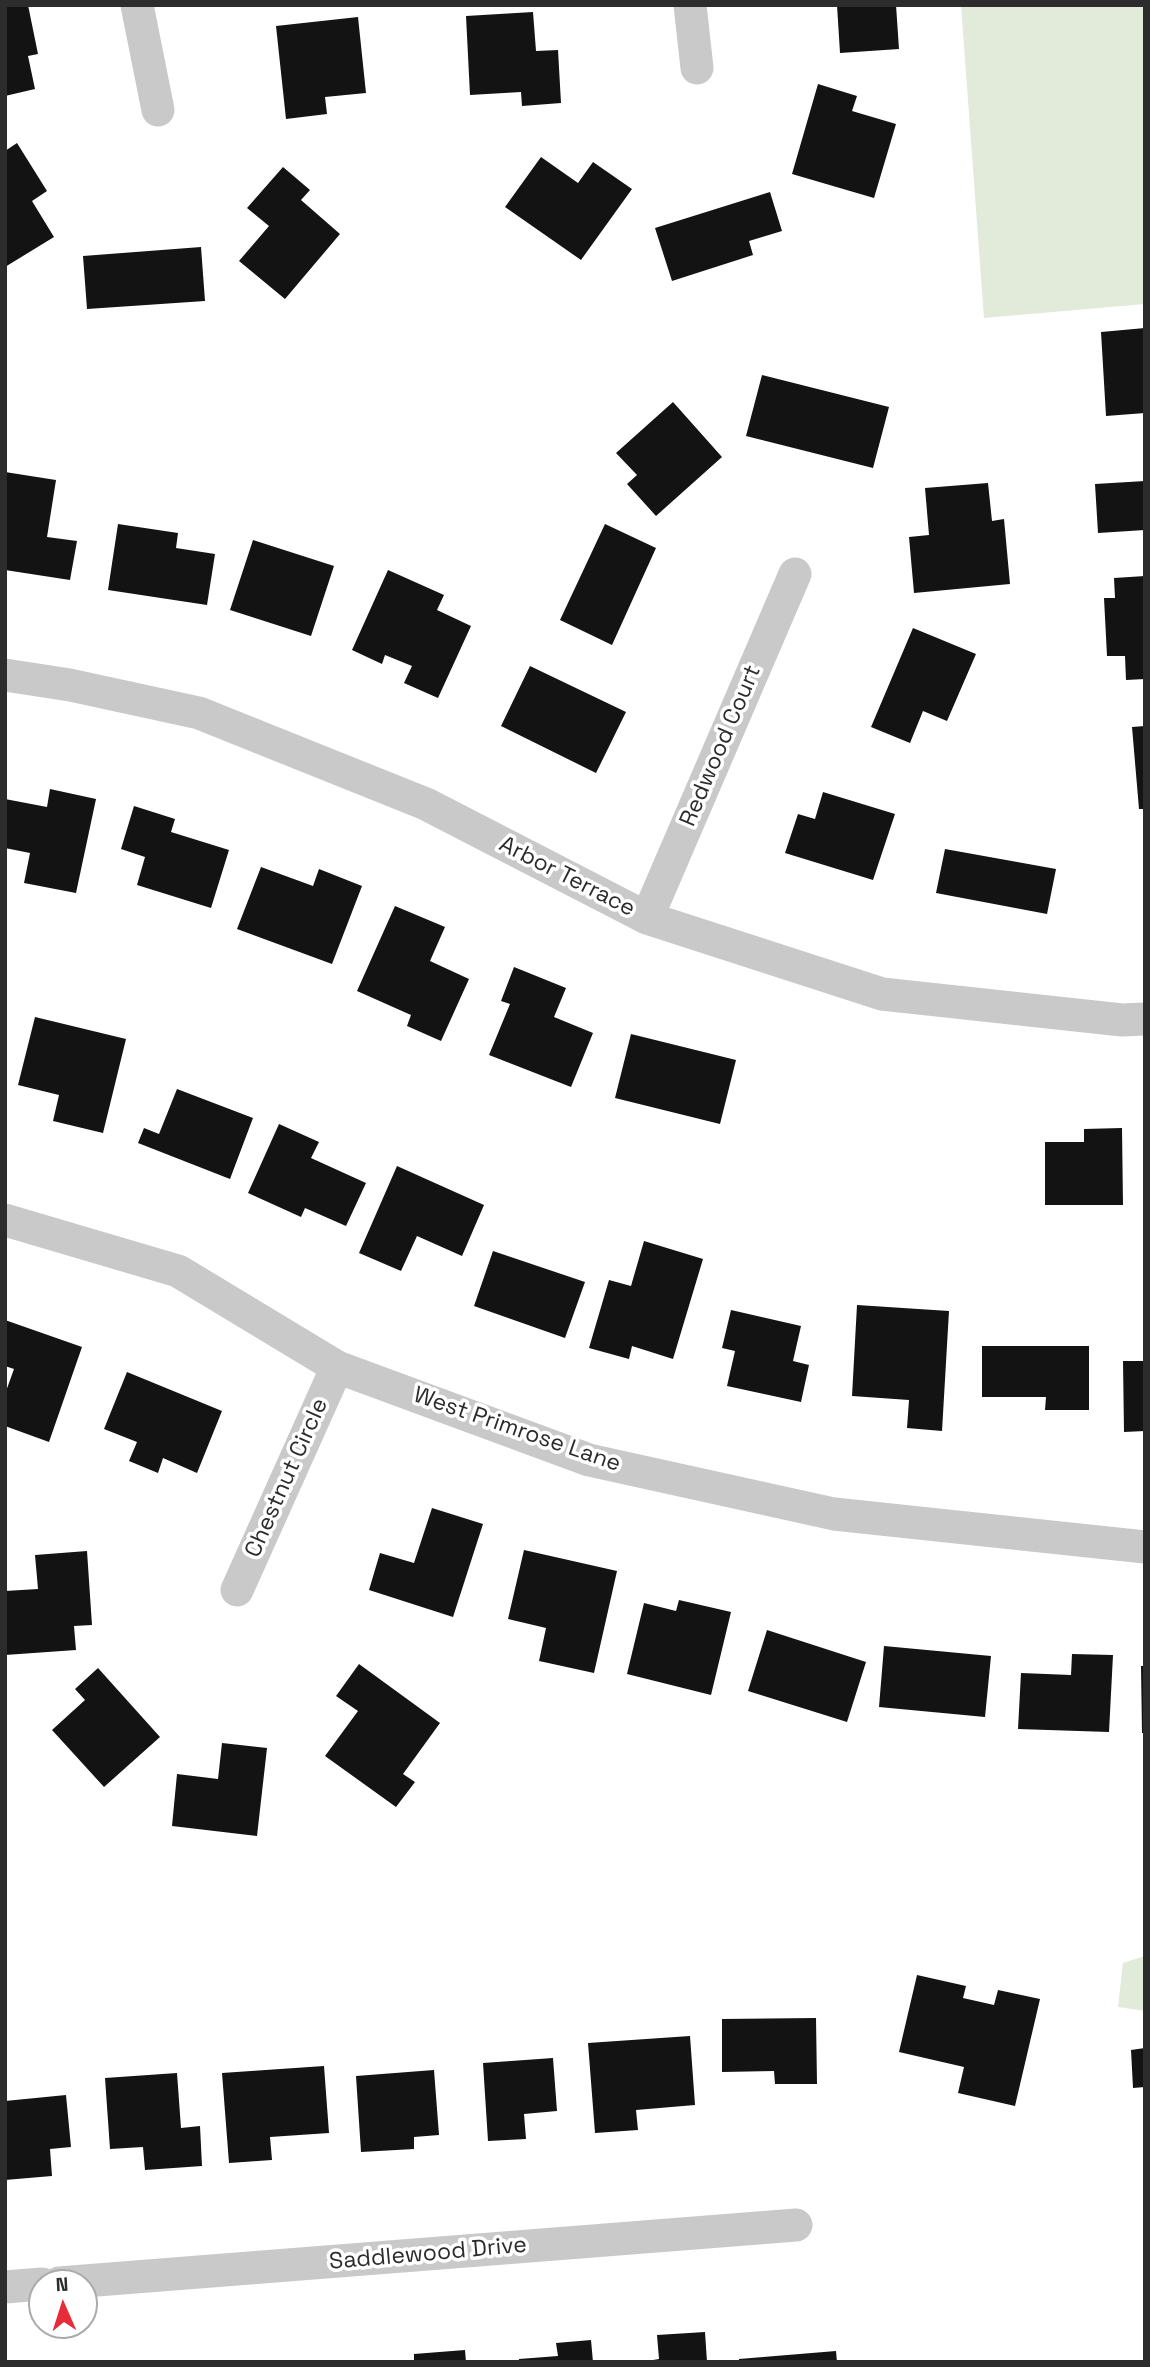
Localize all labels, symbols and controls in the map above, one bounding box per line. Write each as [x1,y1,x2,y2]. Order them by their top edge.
street label: Redwood Court [675,661,767,831]
street label: Arbor Terrace [494,831,640,923]
street label: West Primrose Lane [410,1382,624,1478]
street label: Chestnut Circle [240,1394,334,1562]
street label: Saddlewood Drive [328,2232,528,2276]
north arrow [28,2269,98,2339]
text: N [55,2272,69,2297]

